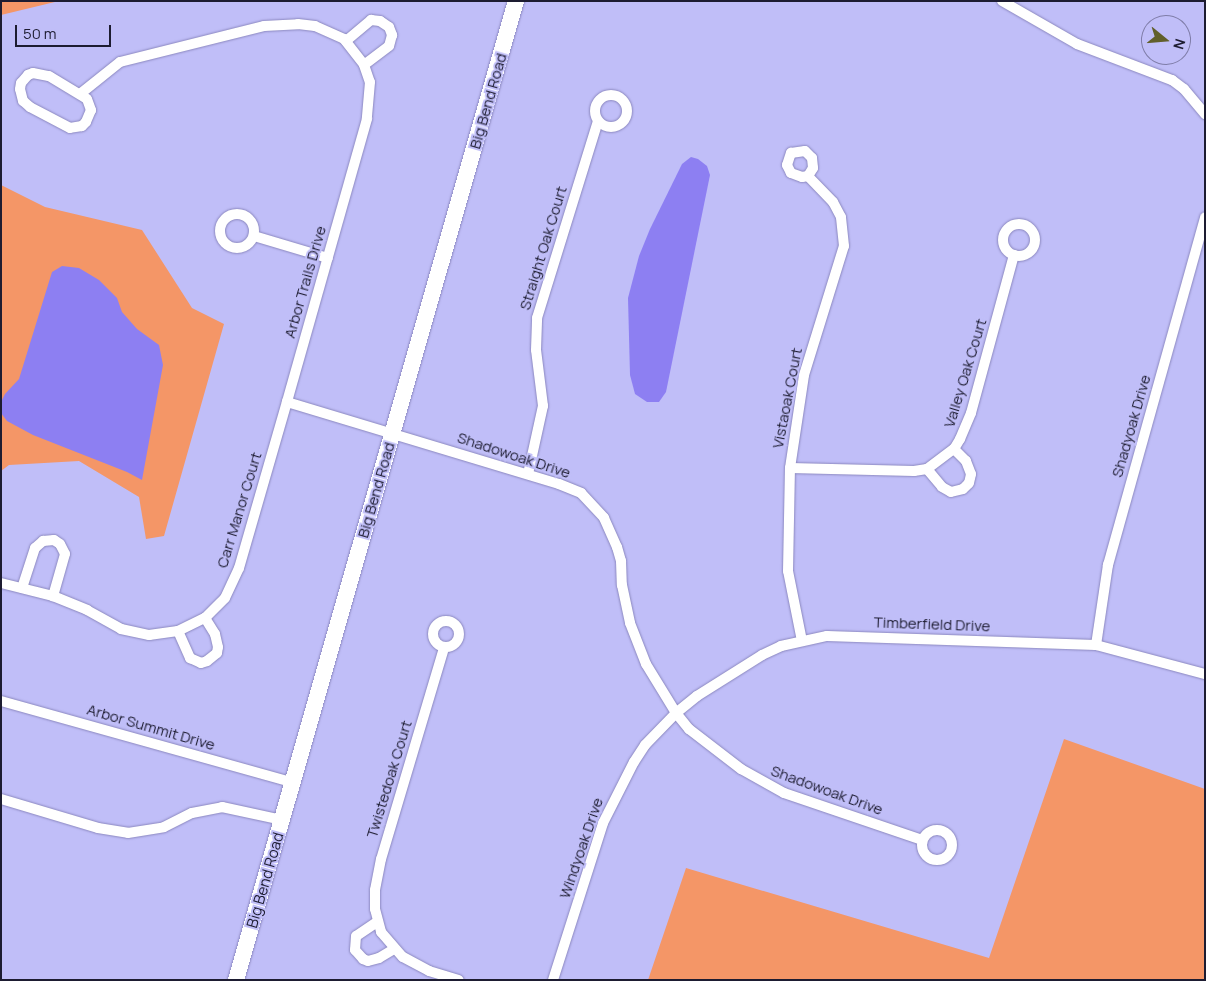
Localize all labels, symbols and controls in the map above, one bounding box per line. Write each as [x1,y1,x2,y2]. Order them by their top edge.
scale bar [18,15,114,47]
north arrow [1141,15,1191,65]
text: 50 m [23,23,57,44]
text: N [1169,37,1190,52]
street label: Big Bend Road [466,51,510,151]
street label: Straight Oak Court [516,184,570,312]
street label: Arbor Trails Drive [280,224,330,340]
street label: Valley Oak Court [940,316,990,430]
street label: Vistaoak Court [768,346,806,450]
street label: Shadyoak Drive [1108,373,1154,479]
street label: Shadowoak Drive [455,428,573,482]
street label: Big Bend Road [354,440,398,540]
street label: Carr Manor Court [213,450,265,570]
street label: Timberfield Drive [873,613,991,635]
street label: Arbor Summit Drive [85,700,217,754]
street label: Twistedoak Court [363,718,415,840]
street label: Shadowoak Drive [769,761,885,819]
street label: Windyoak Drive [555,795,607,901]
street label: Big Bend Road [243,830,287,930]

